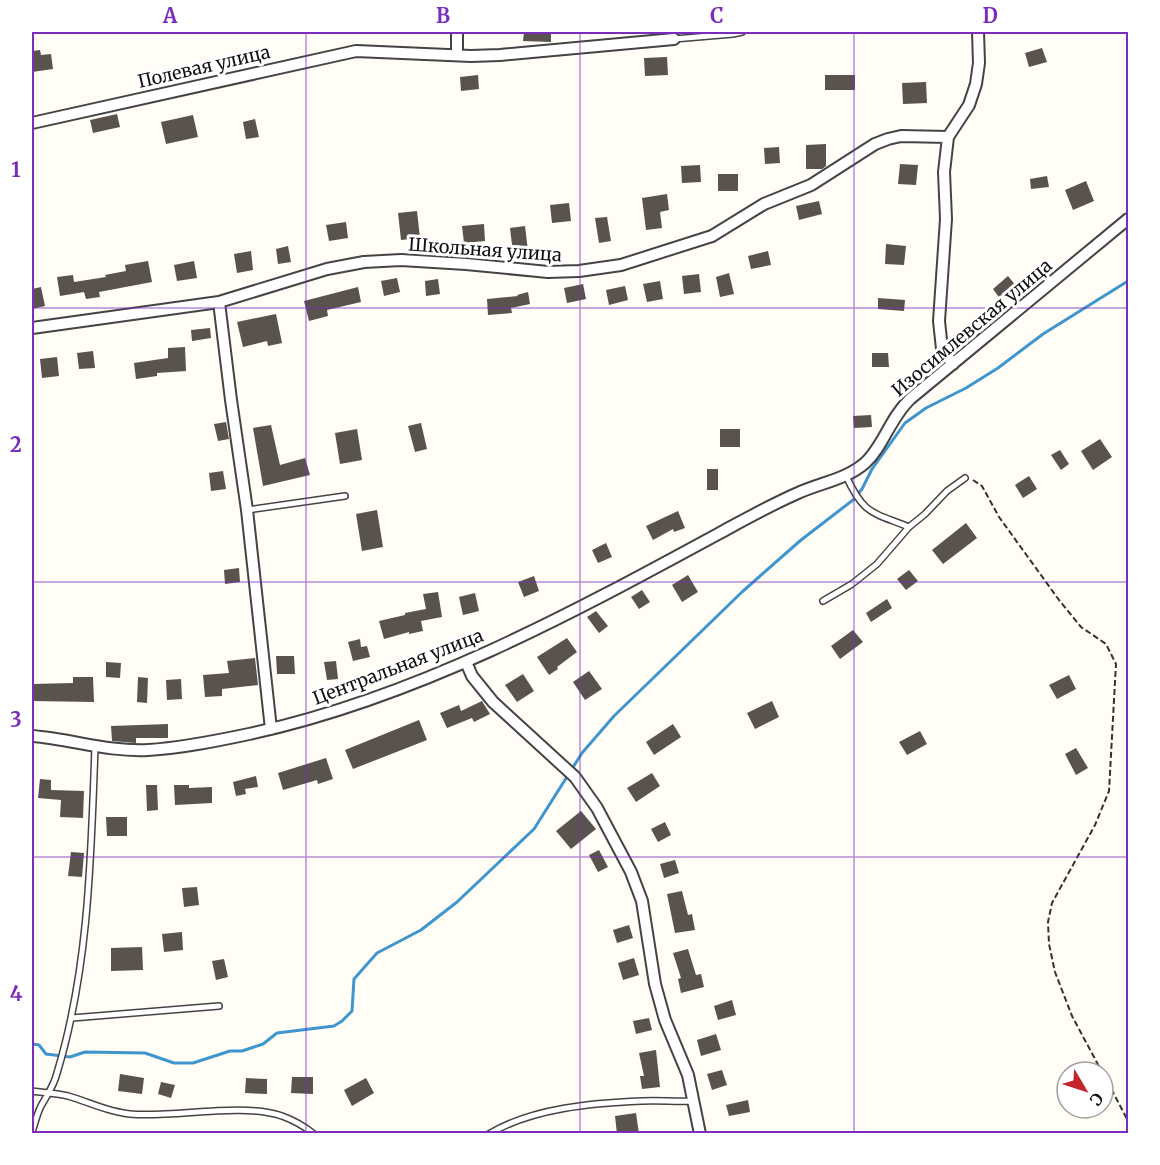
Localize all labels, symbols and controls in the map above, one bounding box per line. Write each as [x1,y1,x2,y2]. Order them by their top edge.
text: A [162,3,178,28]
text: B [436,3,450,28]
text: C [710,3,724,28]
text: D [982,3,998,28]
street label: Полевая улица [135,40,273,93]
text: 1 [11,157,21,182]
street label: Школьная улица [407,233,563,266]
street label: Изосимлевская улица [887,254,1057,401]
text: 2 [10,432,22,457]
street label: Центральная улица [309,623,487,710]
text: 3 [10,707,22,732]
text: 4 [10,981,23,1006]
north arrow [1055,1060,1115,1120]
text: С [1086,1089,1108,1110]

